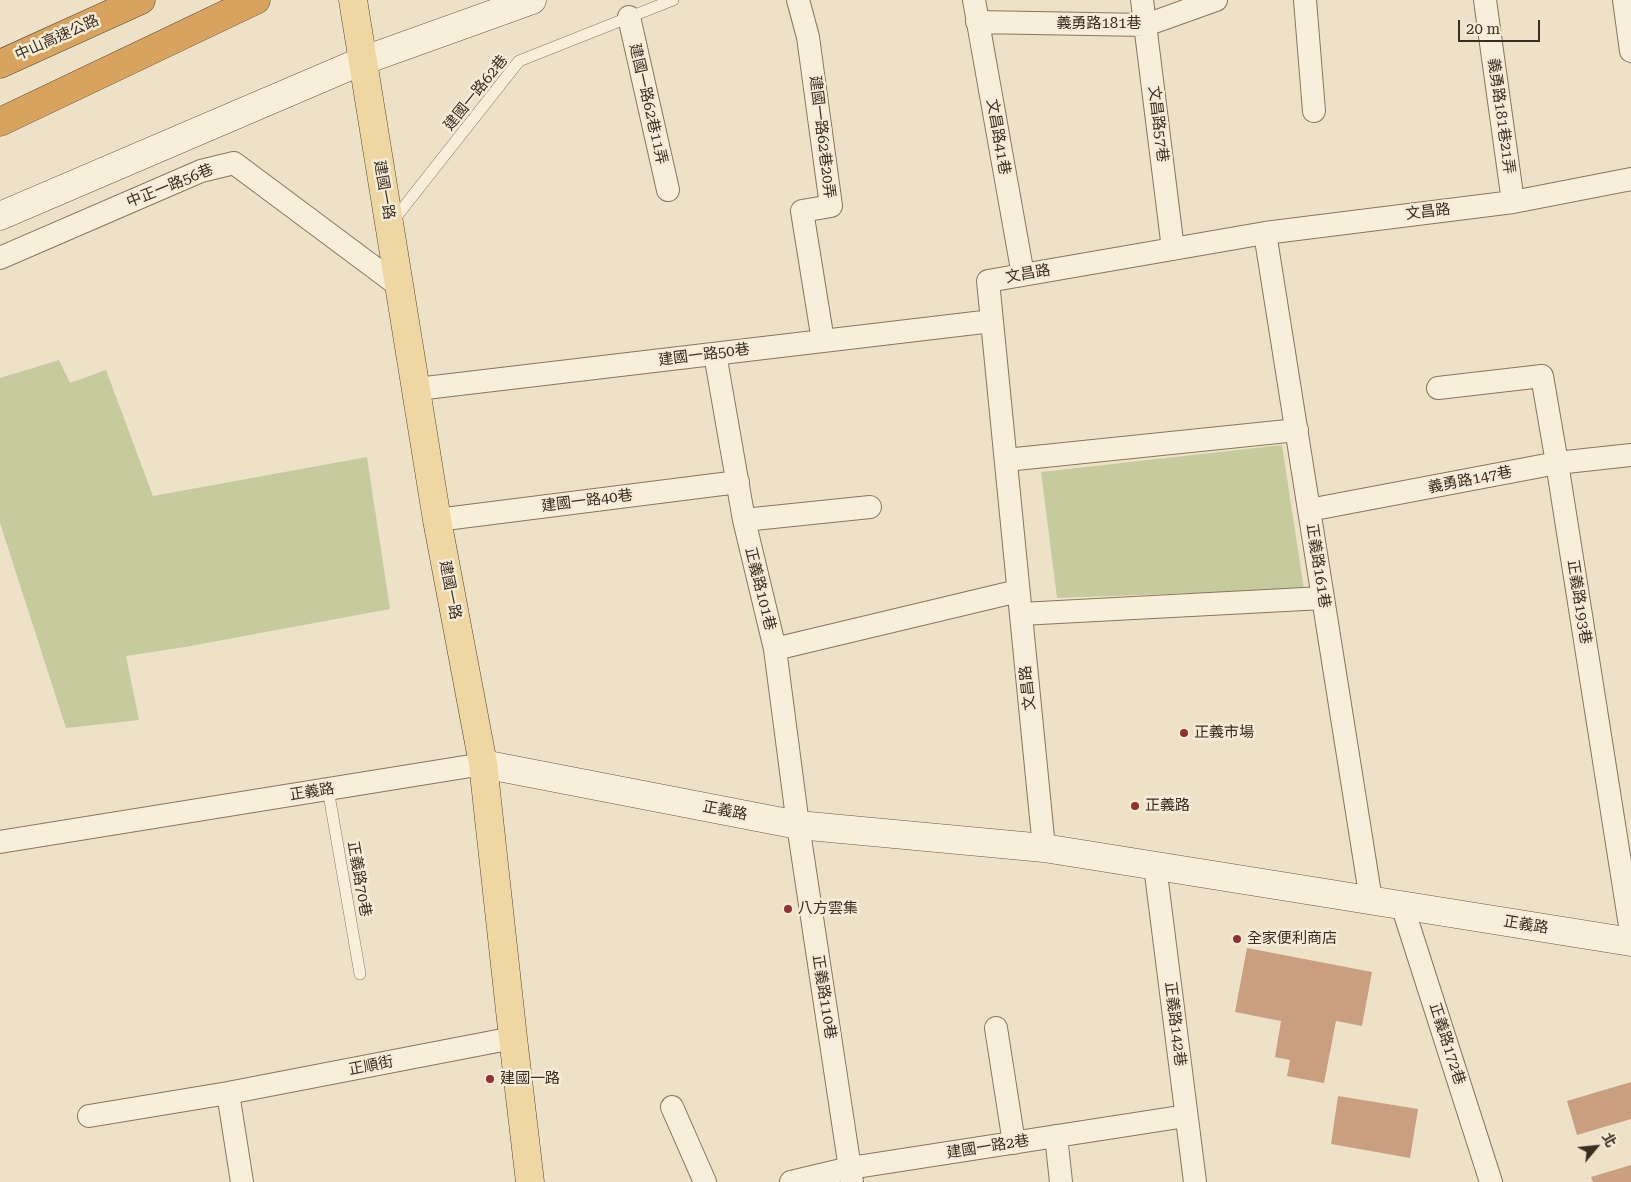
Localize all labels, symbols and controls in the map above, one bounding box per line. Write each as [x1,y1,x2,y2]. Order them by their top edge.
scale bar [1461,10,1544,42]
street label: 中山高速公路 [12,11,102,65]
street label: 義勇路181巷 [1056,15,1142,33]
text: 20 m [1466,20,1500,38]
street label: 建國一路62巷11弄 [625,42,671,166]
street label: 建國一路62巷 [440,52,512,134]
street label: 義勇路181巷21弄 [1484,57,1518,175]
street label: 建國一路62巷20弄 [806,75,838,199]
street label: 文昌路57巷 [1144,85,1172,163]
street label: 文昌路41巷 [982,98,1014,176]
street label: 建國一路 [370,159,398,221]
street label: 中正一路56巷 [124,160,216,212]
street label: 文昌路 [1405,200,1451,224]
street label: 文昌路 [1004,261,1052,287]
street label: 建國一路50巷 [657,340,751,370]
street label: 義勇路147巷 [1426,463,1514,497]
street label: 建國一路40巷 [540,486,634,516]
street label: 正義路161巷 [1302,523,1334,609]
street label: 正義路101巷 [741,545,779,633]
street label: 建國一路 [435,559,465,621]
street label: 正義路193巷 [1563,559,1595,645]
street label: 文昌路 [1017,665,1039,711]
place label: 正義市場 [1194,724,1254,742]
marker: 正義市場 [1178,727,1190,739]
street label: 正義路 [288,780,336,804]
place label: 正義路 [1145,797,1190,815]
street label: 正義路 [701,798,749,824]
marker: 正義路 [1129,800,1141,812]
street label: 正義路70巷 [343,840,375,918]
place label: 八方雲集 [798,900,858,918]
marker: 八方雲集 [782,903,794,915]
street label: 正義路 [1502,913,1550,937]
place label: 全家便利商店 [1247,930,1337,948]
marker: 全家便利商店 [1231,933,1243,945]
street label: 正義路110巷 [808,954,840,1040]
street label: 正義路142巷 [1161,981,1189,1067]
street label: 正義路172巷 [1425,1001,1469,1087]
street label: 正順街 [347,1053,395,1079]
place label: 建國一路 [500,1070,560,1088]
marker: 建國一路 [484,1073,496,1085]
north arrow [1571,1122,1621,1172]
text: 北 [1599,1130,1620,1150]
street label: 建國一路2巷 [945,1132,1031,1162]

